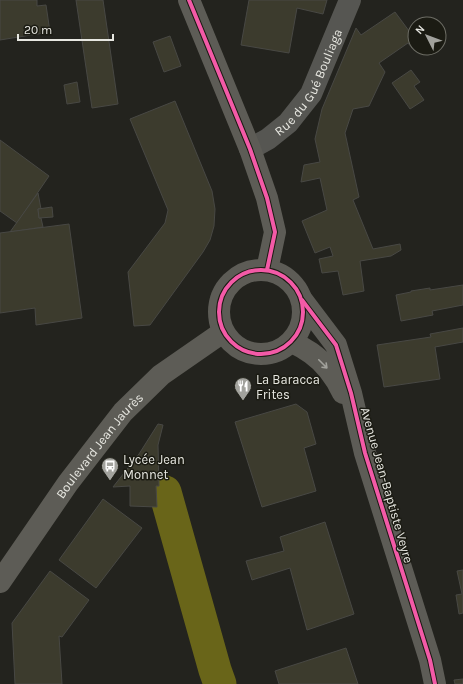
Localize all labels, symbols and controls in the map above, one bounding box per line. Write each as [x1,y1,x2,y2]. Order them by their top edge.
scale bar [18,16,113,42]
north arrow [407,16,447,56]
text: N [412,22,427,37]
text: 20 m [24,23,52,37]
street label: Rue du Gué Bouliaga [271,26,345,139]
one-way arrow [318,359,328,369]
place label: La Baracca Frites [256,372,320,402]
restaurant icon: La Baracca Frites [233,376,253,401]
street label: Boulevard Jean Jaurès [52,389,146,501]
street label: Avenue Jean-Baptiste Veyre [358,405,417,565]
place label: Lycée Jean Monnet [123,452,185,482]
bus stop icon: Lycée Jean Monnet [100,456,120,481]

